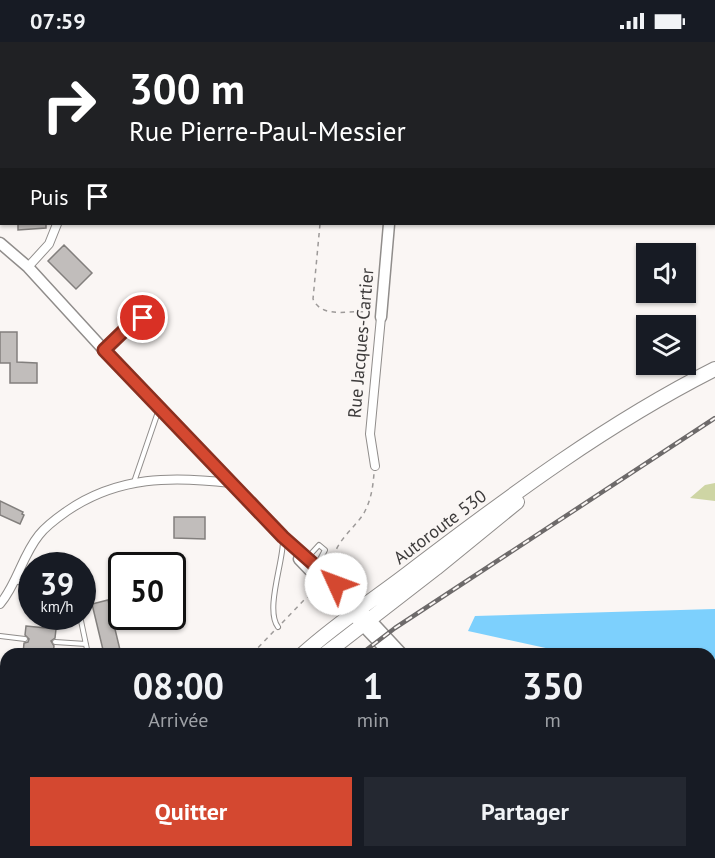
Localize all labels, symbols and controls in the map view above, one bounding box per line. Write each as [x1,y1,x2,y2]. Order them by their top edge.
text: 07:59 [30,7,86,35]
text: 300 m [129,61,245,116]
icon: right [30,66,108,144]
text: Rue Pierre-Paul-Messier [129,114,406,148]
icon: arrive [81,180,114,213]
text: Puis [30,183,69,211]
map controls [636,243,696,375]
button: sound [636,243,696,303]
street label: Rue Jacques-Cartier [342,267,379,419]
pin [117,292,168,343]
icon: arrive [126,301,159,334]
button: layers [636,315,696,375]
street label: Autoroute 530 [389,484,491,569]
speed limit sign: 50 [108,552,186,630]
position arrow [304,552,368,616]
text: 39 [40,564,74,603]
text: km/h [41,597,73,616]
text: 08:00 [133,662,224,709]
text: 1 [363,662,383,709]
text: 350 [522,662,583,709]
text: Arrivée [148,707,208,733]
text: min [357,707,389,733]
text: m [545,707,561,733]
button: Quitter [30,777,352,846]
button: Partager [364,777,686,846]

